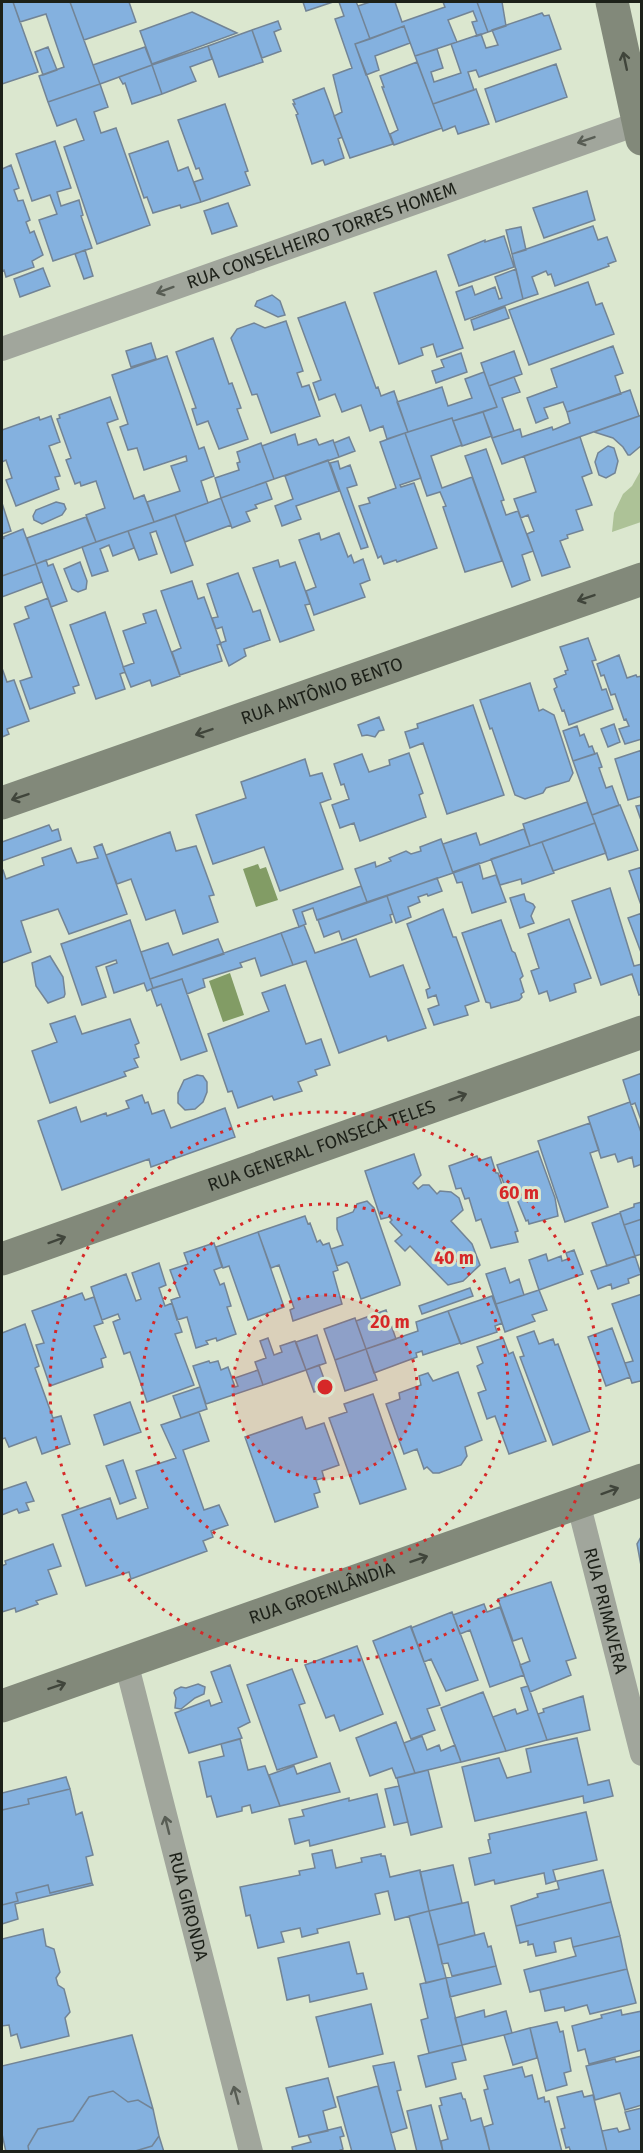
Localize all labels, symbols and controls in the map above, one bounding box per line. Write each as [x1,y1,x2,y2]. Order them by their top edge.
one-way arrow [618,52,630,71]
one-way arrow [577,136,596,147]
street label: RUA CONSELHEIRO TORRES HOMEM [184,178,459,294]
one-way arrow [156,286,175,297]
one-way arrow [577,594,596,605]
street label: RUA ANTÔNIO BENTO [238,652,406,730]
one-way arrow [195,728,214,739]
one-way arrow [11,792,30,803]
one-way arrow [448,1091,467,1102]
street label: RUA GENERAL FONSECA TELES [205,1095,439,1196]
text: 60 m [499,1182,539,1204]
one-way arrow [47,1233,65,1244]
text: 40 m [434,1247,474,1269]
text: 20 m [370,1311,410,1333]
centre of rings [315,1377,335,1397]
one-way arrow [600,1484,618,1495]
street label: RUA PRIMAVERA [579,1545,632,1677]
one-way arrow [409,1552,428,1563]
street label: RUA GROENLÂNDIA [246,1557,398,1629]
one-way arrow [47,1680,66,1691]
one-way arrow [160,1815,172,1834]
street label: RUA GIRONDA [164,1849,213,1964]
one-way arrow [229,2086,241,2105]

